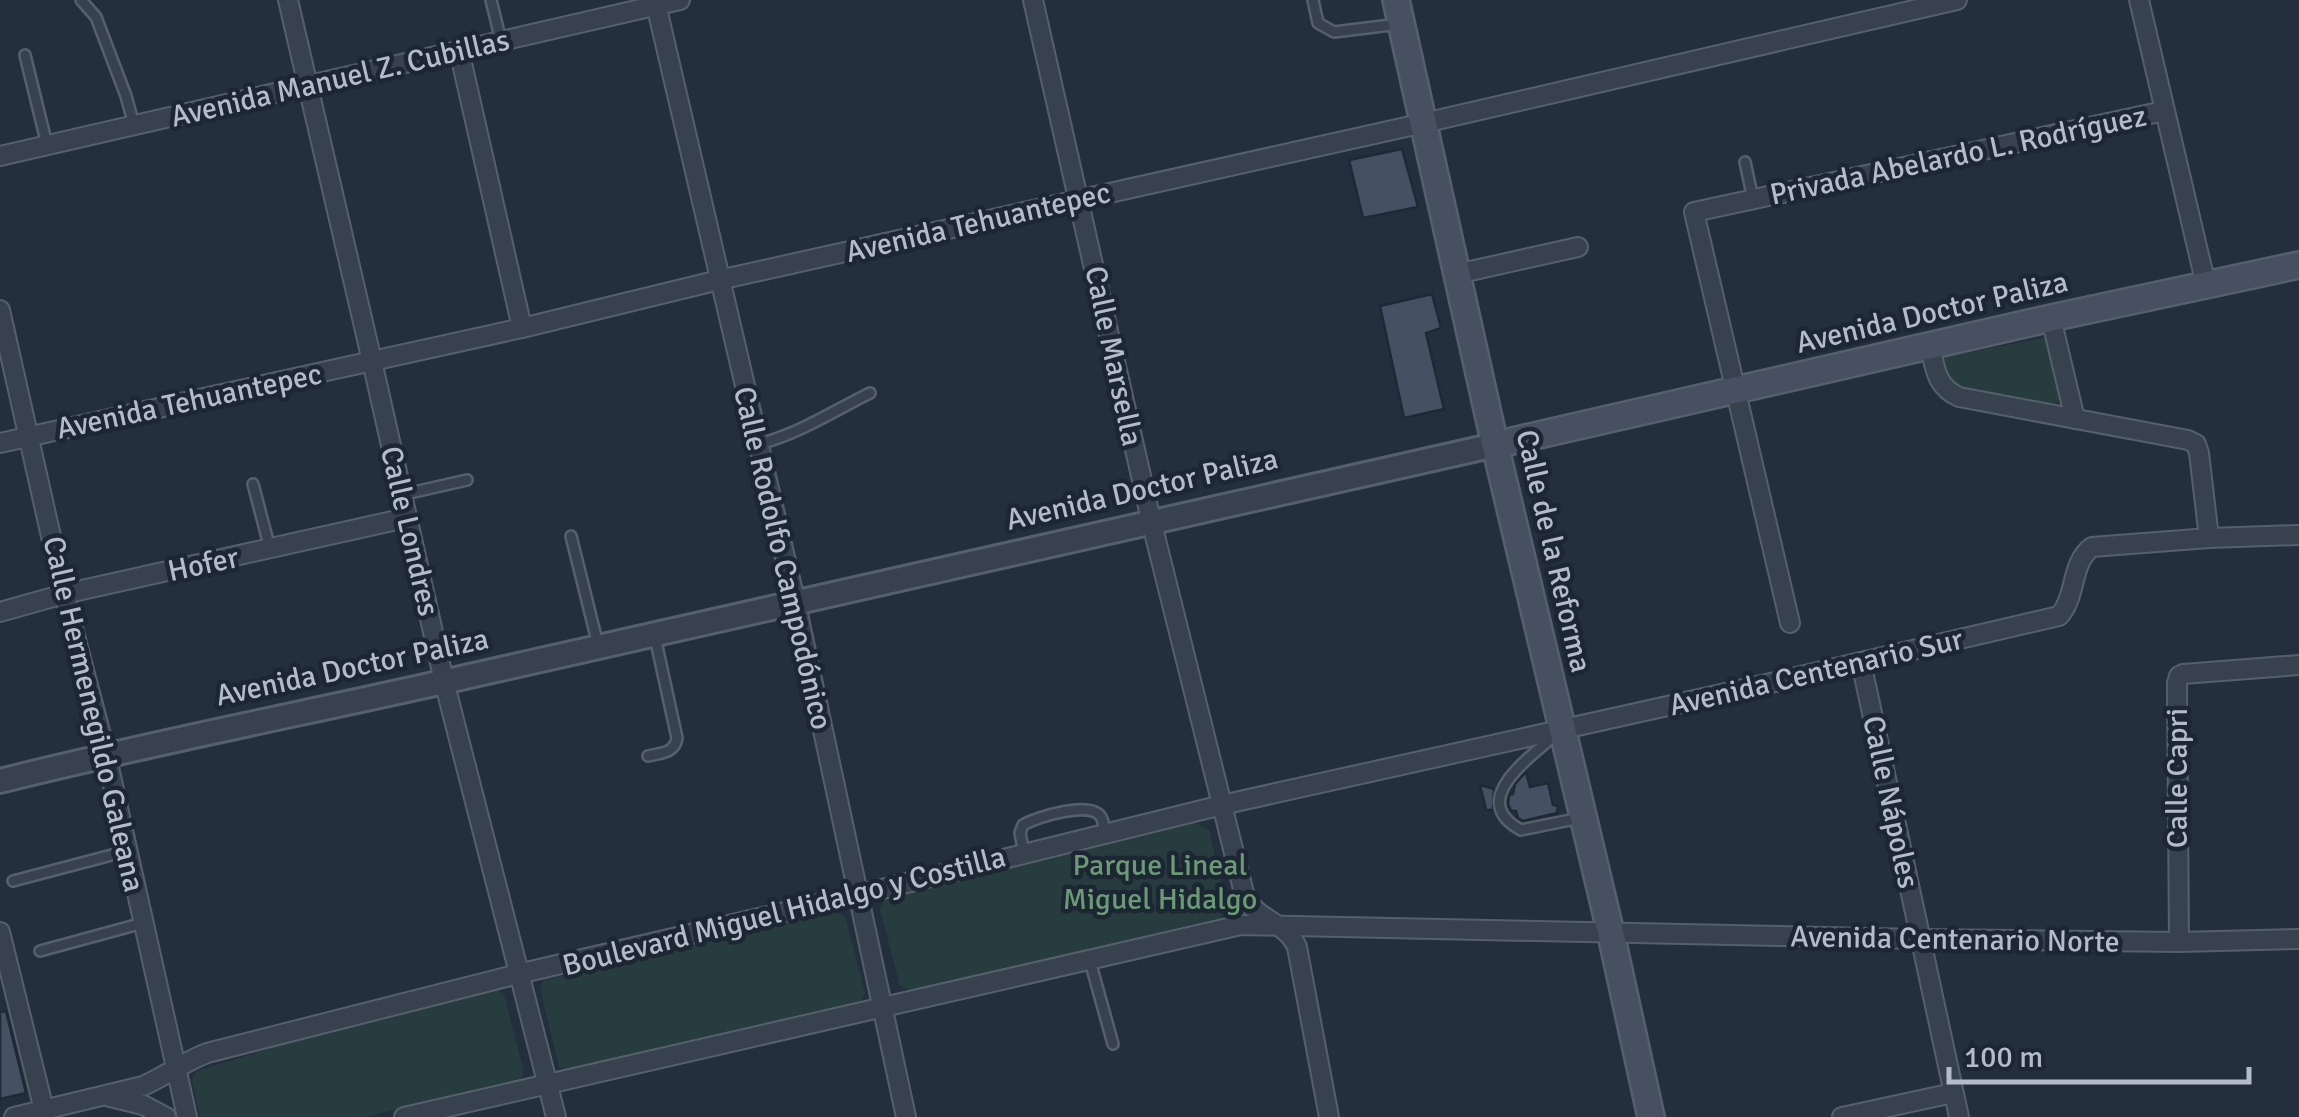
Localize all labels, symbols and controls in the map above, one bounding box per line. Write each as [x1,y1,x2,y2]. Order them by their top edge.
street label: Avenida Manuel Z. Cubillas [167,22,513,135]
street label: Privada Abelardo L. Rodríguez [1767,98,2150,213]
street label: Avenida Tehuantepec [842,174,1114,271]
street label: Calle Marsella [1076,263,1151,449]
street label: Avenida Doctor Paliza [1793,263,2072,362]
street label: Avenida Tehuantepec [53,355,325,448]
street label: Calle Rodolfo Campodónico [725,383,840,733]
street label: Calle de la Reforma [1508,426,1599,676]
street label: Avenida Doctor Paliza [1003,440,1282,539]
street label: Calle Londres [372,443,447,620]
street label: Calle Hermenegildo Galeana [35,533,152,895]
street label: Hofer [164,539,242,590]
street label: Avenida Doctor Paliza [212,620,492,714]
street label: Avenida Centenario Sur [1666,621,1967,724]
street label: Calle Capri [2159,708,2196,848]
street label: Calle Nápoles [1854,712,1927,892]
street label: Boulevard Miguel Hidalgo y Costilla [559,838,1009,984]
park label: Parque Lineal Miguel Hidalgo [1063,847,1257,918]
street label: Avenida Centenario Norte [1790,918,2120,961]
scale bar [1949,1022,2249,1084]
text: 100 m [1964,1039,2043,1076]

